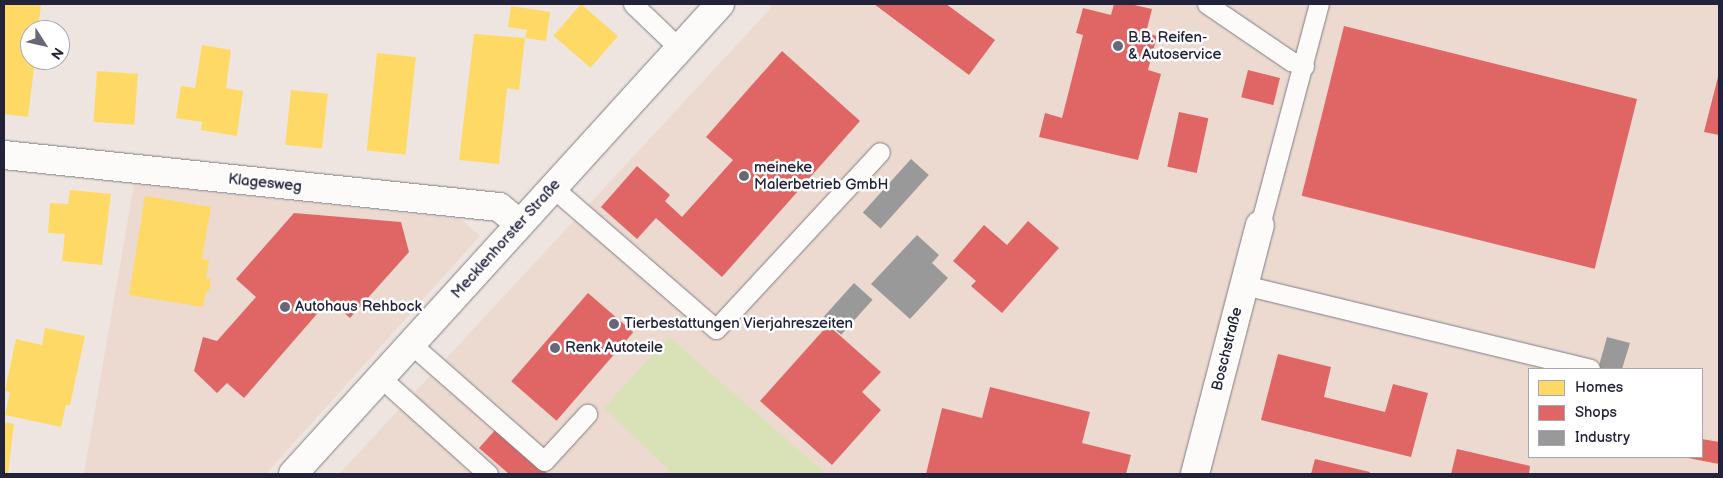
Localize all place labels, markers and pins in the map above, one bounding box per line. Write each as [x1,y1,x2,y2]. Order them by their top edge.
place label: B.B. Reifen- & Autoservice [1128,28,1221,63]
marker: B.B. Reifen- & Autoservice [1112,40,1124,52]
place label: meineke Malerbetrieb GmbH [754,158,888,193]
marker: meineke Malerbetrieb GmbH [738,170,750,182]
place label: Autohaus Rehbock [295,298,422,316]
marker: Autohaus Rehbock [279,301,291,313]
place label: Tierbestattungen Vierjahreszeiten [624,315,853,333]
marker: Tierbestattungen Vierjahreszeiten [608,318,620,330]
place label: Renk Autoteile [565,339,663,357]
marker: Renk Autoteile [549,342,561,354]

